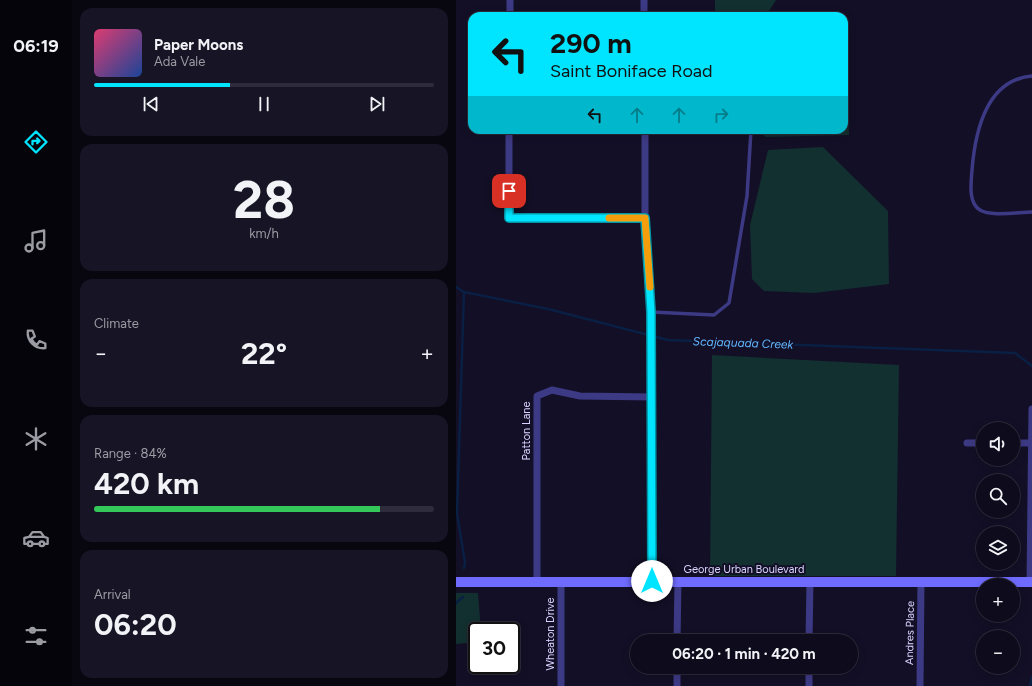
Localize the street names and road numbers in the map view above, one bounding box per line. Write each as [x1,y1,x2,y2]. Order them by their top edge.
street label: Patton Lane [520,402,533,460]
street label: George Urban Boulevard [684,563,804,576]
street label: Wheaton Drive [544,597,557,671]
street label: Andres Place [903,601,917,665]

